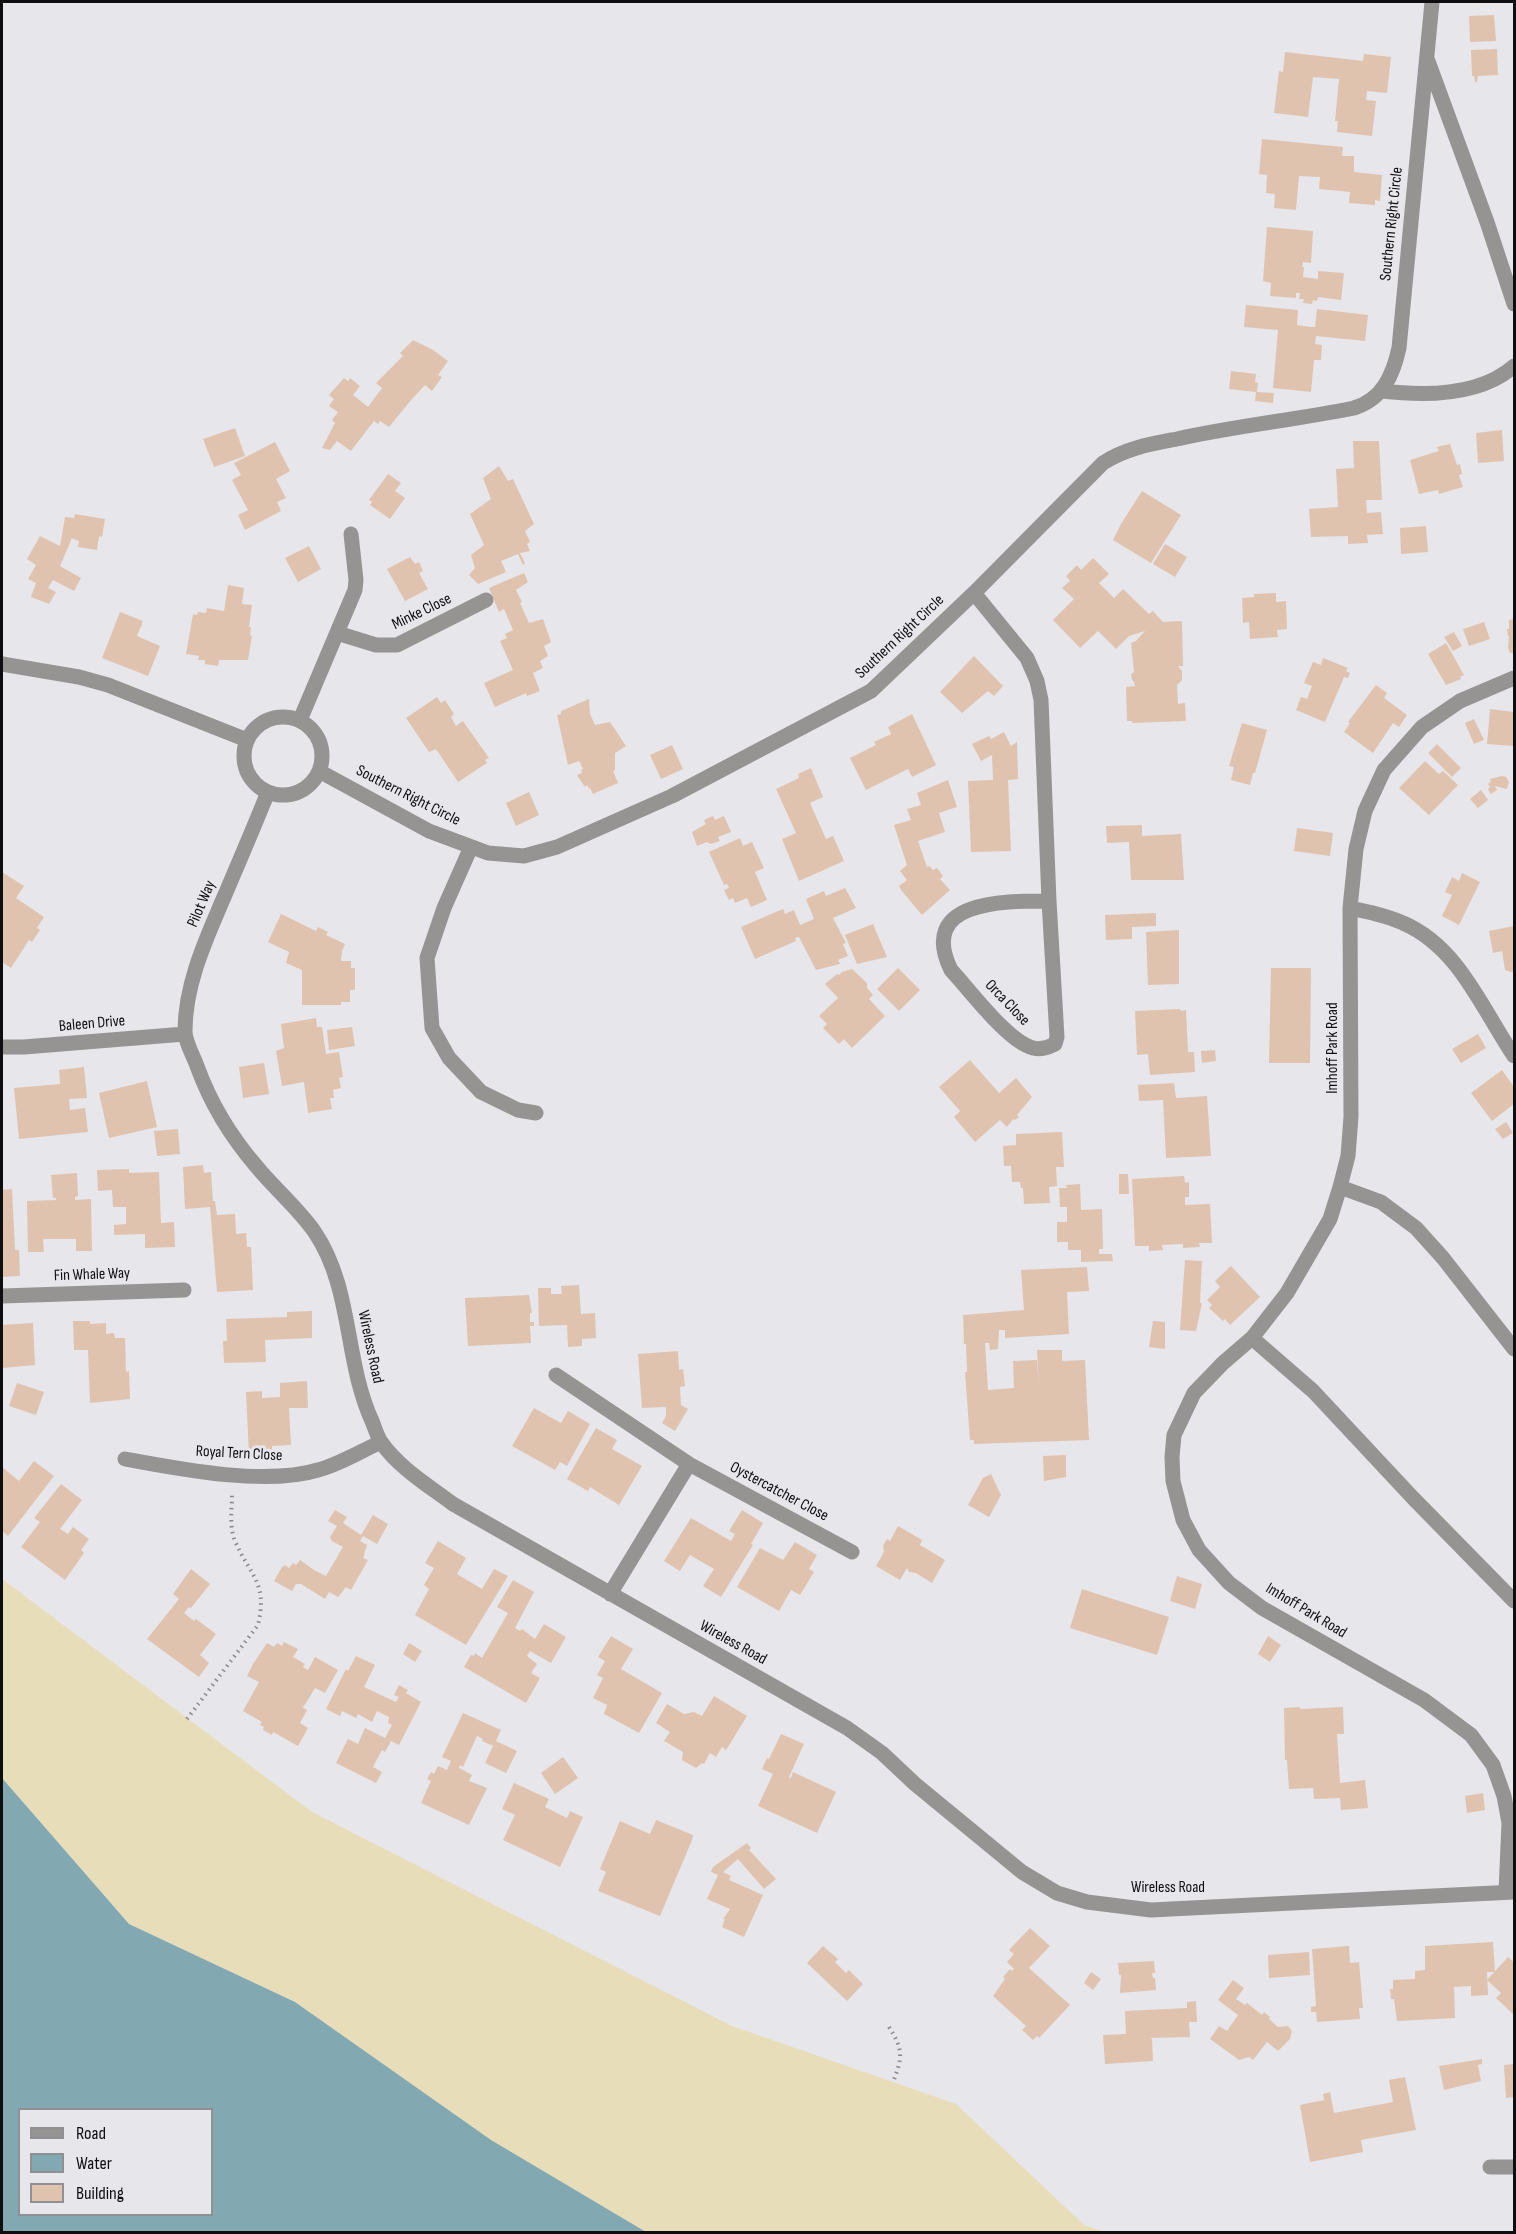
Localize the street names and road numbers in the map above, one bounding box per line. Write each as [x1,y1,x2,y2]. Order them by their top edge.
street label: Southern Right Circle [1376,166,1408,282]
street label: Minke Close [389,589,455,635]
street label: Southern Right Circle [852,591,948,683]
street label: Southern Right Circle [353,761,463,831]
street label: Pilot Way [184,878,220,930]
street label: Orca Close [980,976,1034,1030]
street label: Imhoff Park Road [1323,1002,1343,1094]
street label: Baleen Drive [58,1012,126,1036]
street label: Fin Whale Way [54,1264,130,1286]
street label: Wireless Road [353,1309,387,1385]
street label: Royal Tern Close [195,1442,283,1466]
street label: Oystercatcher Close [726,1458,832,1526]
street label: Imhoff Park Road [1262,1579,1350,1643]
street label: Wireless Road [696,1617,770,1669]
street label: Wireless Road [1131,1878,1205,1898]

